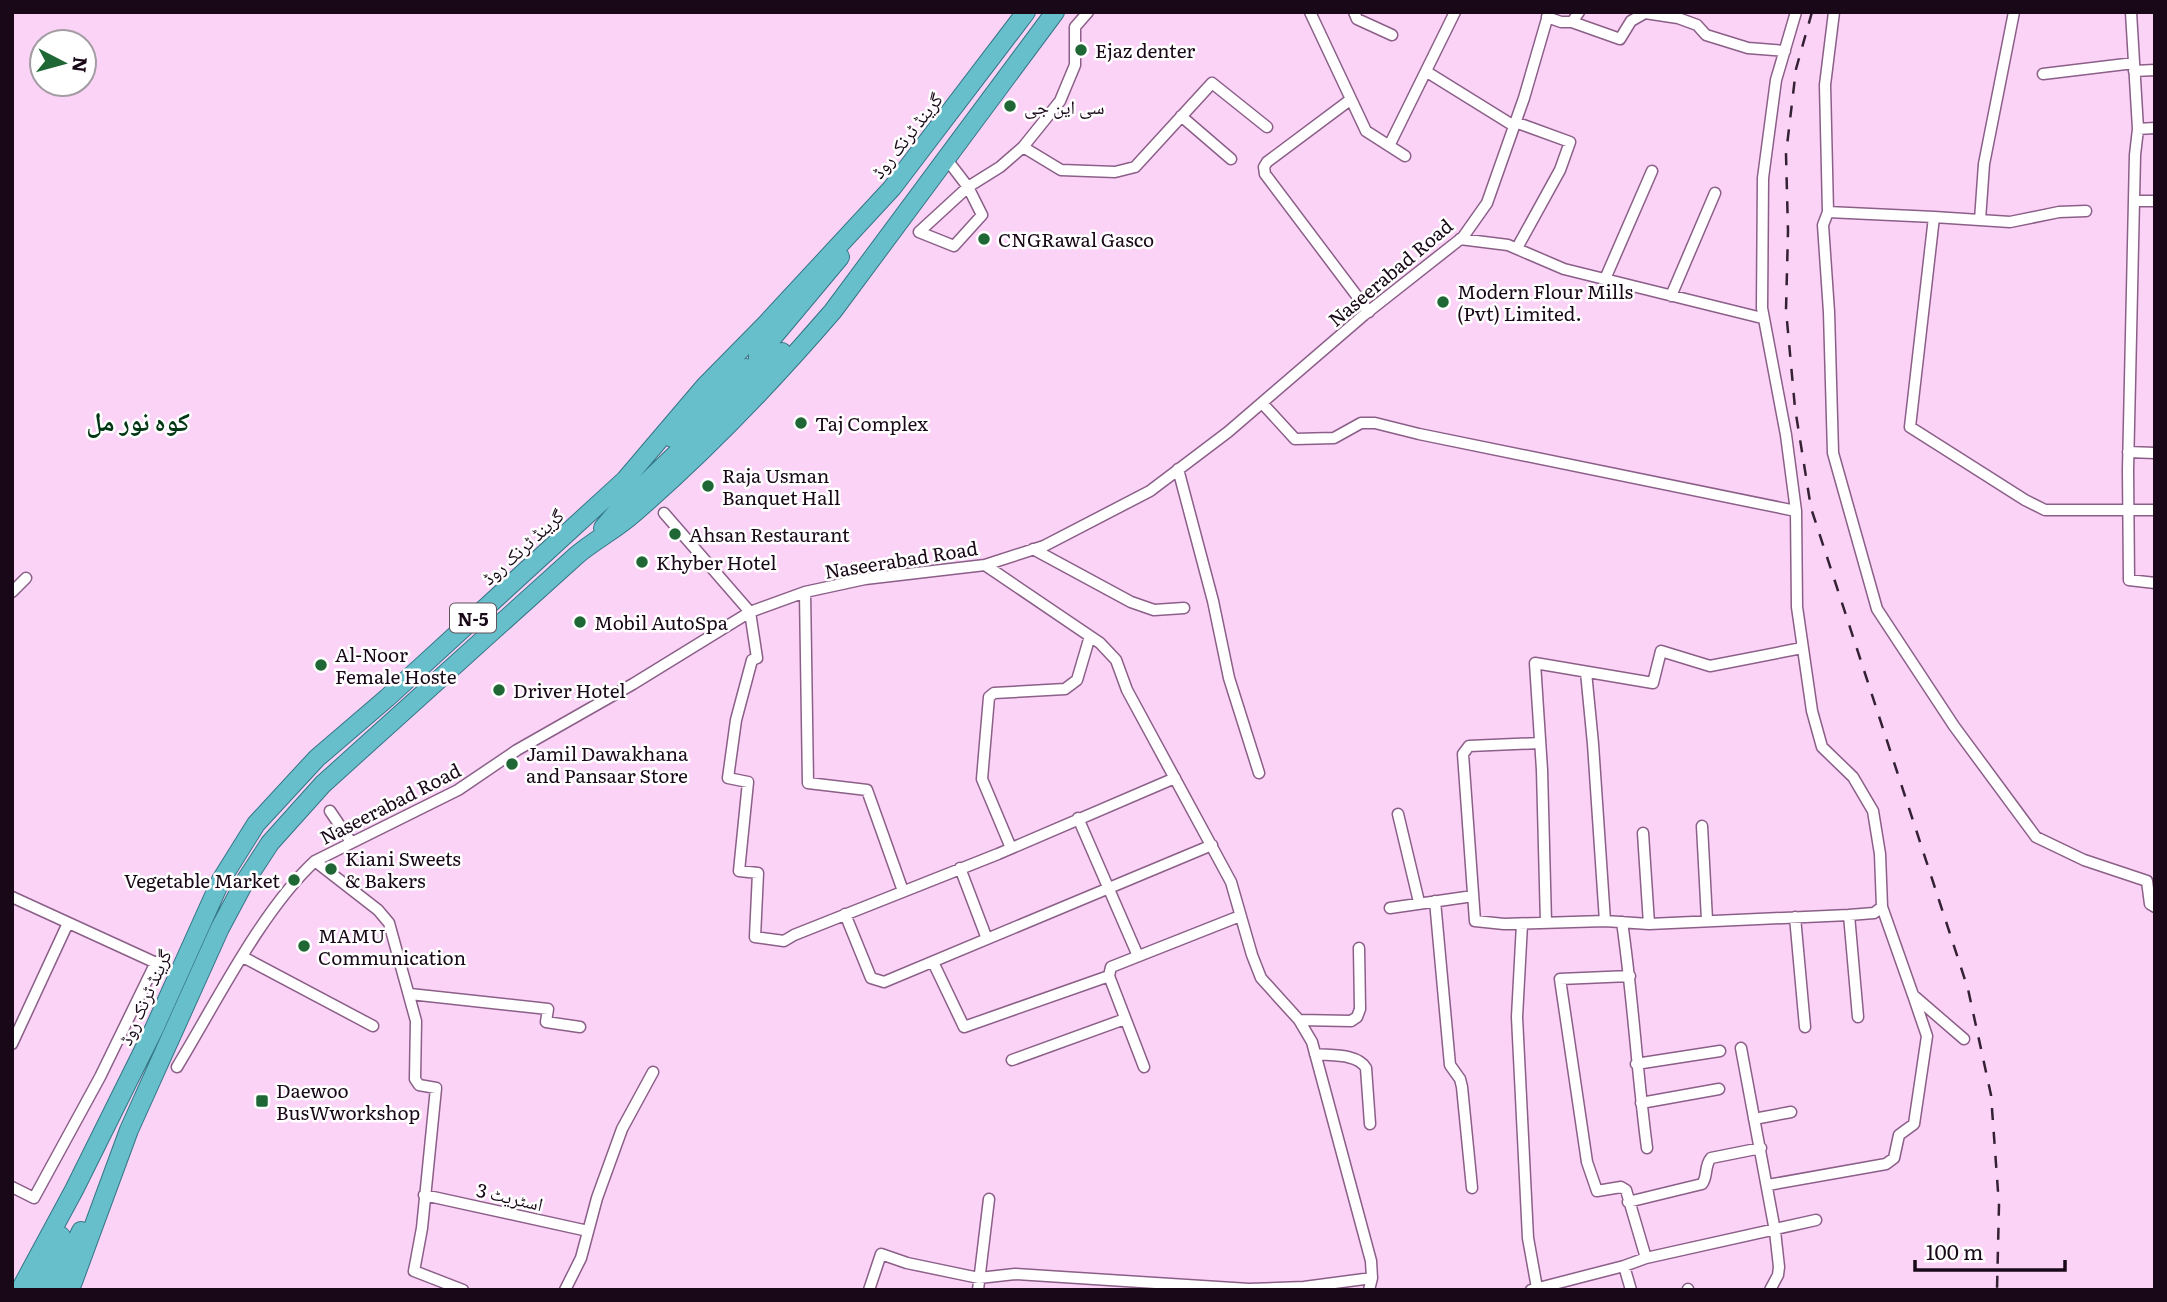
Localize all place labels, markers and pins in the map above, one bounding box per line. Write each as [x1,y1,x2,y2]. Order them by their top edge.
place label: Ejaz denter [1095,36,1195,64]
marker: Ejaz denter [1073,42,1089,58]
place label: سی این جی [1024,92,1104,120]
marker: سی این جی [1002,98,1018,114]
place label: CNGRawal Gasco [998,225,1154,253]
marker: CNGRawal Gasco [976,231,992,247]
place label: Modern Flour Mills (Pvt) Limited. [1457,277,1634,327]
marker: Modern Flour Mills (Pvt) Limited. [1435,294,1451,310]
place label: Taj Complex [815,409,928,437]
marker: Taj Complex [793,415,809,431]
place label: Raja Usman Banquet Hall [722,461,840,511]
marker: Raja Usman Banquet Hall [700,478,716,494]
place label: Ahsan Restaurant [689,520,850,548]
marker: Ahsan Restaurant [667,526,683,542]
place label: Khyber Hotel [656,548,777,576]
marker: Khyber Hotel [634,554,650,570]
place label: Mobil AutoSpa [594,608,729,636]
marker: Mobil AutoSpa [572,614,588,630]
place label: Al-Noor Female Hoste [335,640,457,690]
marker: Al-Noor Female Hoste [313,657,329,673]
place label: Driver Hotel [513,676,626,704]
marker: Driver Hotel [491,682,507,698]
place label: Jamil Dawakhana and Pansaar Store [526,739,689,789]
marker: Jamil Dawakhana and Pansaar Store [504,756,520,772]
place label: Kiani Sweets & Bakers [345,844,461,894]
marker: Kiani Sweets & Bakers [323,861,339,877]
place label: Vegetable Market [124,866,280,894]
marker: Vegetable Market [286,872,302,888]
place label: MAMU Communication [318,921,466,971]
marker: MAMU Communication [296,938,312,954]
place label: Daewoo BusWworkshop [276,1076,420,1126]
marker: Daewoo BusWworkshop [254,1093,270,1109]

